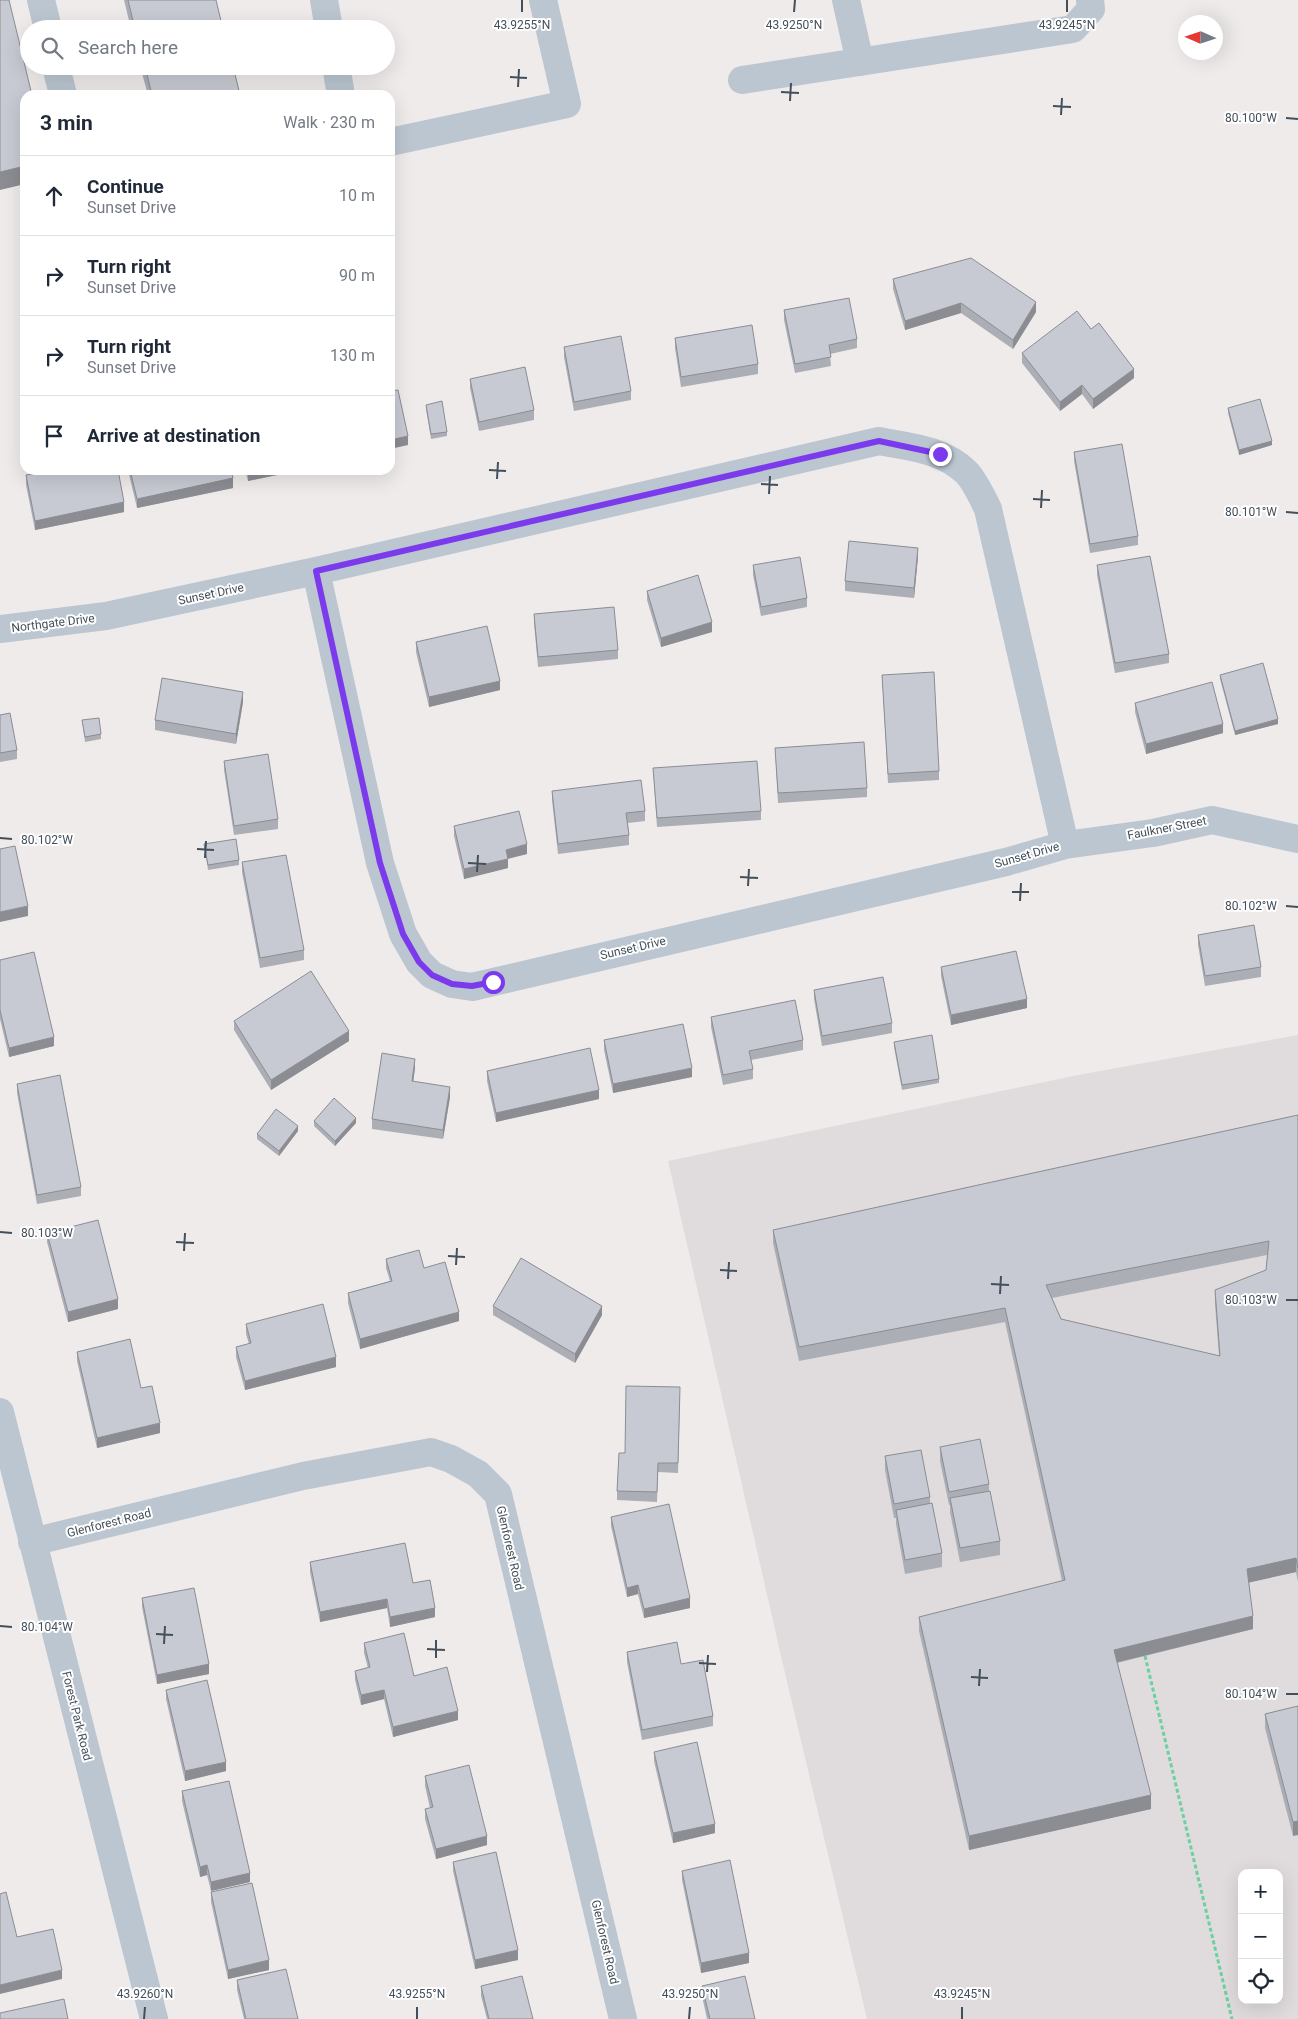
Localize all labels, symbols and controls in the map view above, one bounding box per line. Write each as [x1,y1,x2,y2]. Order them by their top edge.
north arrow [1178,15,1223,60]
text: 43.9255°N [494,18,550,32]
text: 43.9250°N [766,18,822,32]
text: 43.9245°N [1039,18,1095,32]
search box [20,20,395,75]
icon: search [38,34,66,62]
text: Search here [78,36,178,59]
text: 3 min [40,111,93,135]
text: 80.100°W [1225,111,1277,125]
text: Walk · 230 m [283,113,375,132]
text: Continue [87,175,164,198]
icon: ahead [40,182,68,210]
text: 10 m [339,186,375,205]
text: Sunset Drive [87,198,176,217]
text: Turn right [87,255,171,278]
icon: right [40,262,68,290]
text: 90 m [339,266,375,285]
text: Sunset Drive [87,278,176,297]
text: Turn right [87,335,171,358]
icon: right [40,342,68,370]
text: 130 m [330,346,375,365]
text: Sunset Drive [87,358,176,377]
icon: arrive [40,422,68,450]
text: Arrive at destination [87,424,260,447]
route end [929,443,952,466]
text: 80.101°W [1225,505,1277,519]
street label: Sunset Drive [177,580,245,608]
street label: Northgate Drive [11,611,95,635]
street label: Faulkner Street [1126,813,1208,843]
text: 80.102°W [21,833,73,847]
street label: Sunset Drive [993,839,1061,871]
text: 80.102°W [1225,899,1277,913]
street label: Sunset Drive [599,934,667,962]
route start [482,971,505,994]
text: 80.103°W [21,1226,73,1240]
text: 80.103°W [1225,1293,1277,1307]
street label: Glenforest Road [494,1505,526,1591]
street label: Glenforest Road [66,1506,152,1540]
text: 80.104°W [21,1620,73,1634]
street label: Forest Park Road [59,1670,95,1762]
text: 80.104°W [1225,1687,1277,1701]
map controls [1238,1869,1283,2004]
button: + [1238,1869,1283,1914]
street label: Glenforest Road [589,1899,621,1985]
button: − [1238,1914,1283,1959]
button: locate [1238,1959,1283,2004]
text: 43.9260°N [117,1987,173,2001]
text: 43.9255°N [389,1987,445,2001]
text: 43.9250°N [662,1987,718,2001]
text: 43.9245°N [934,1987,990,2001]

